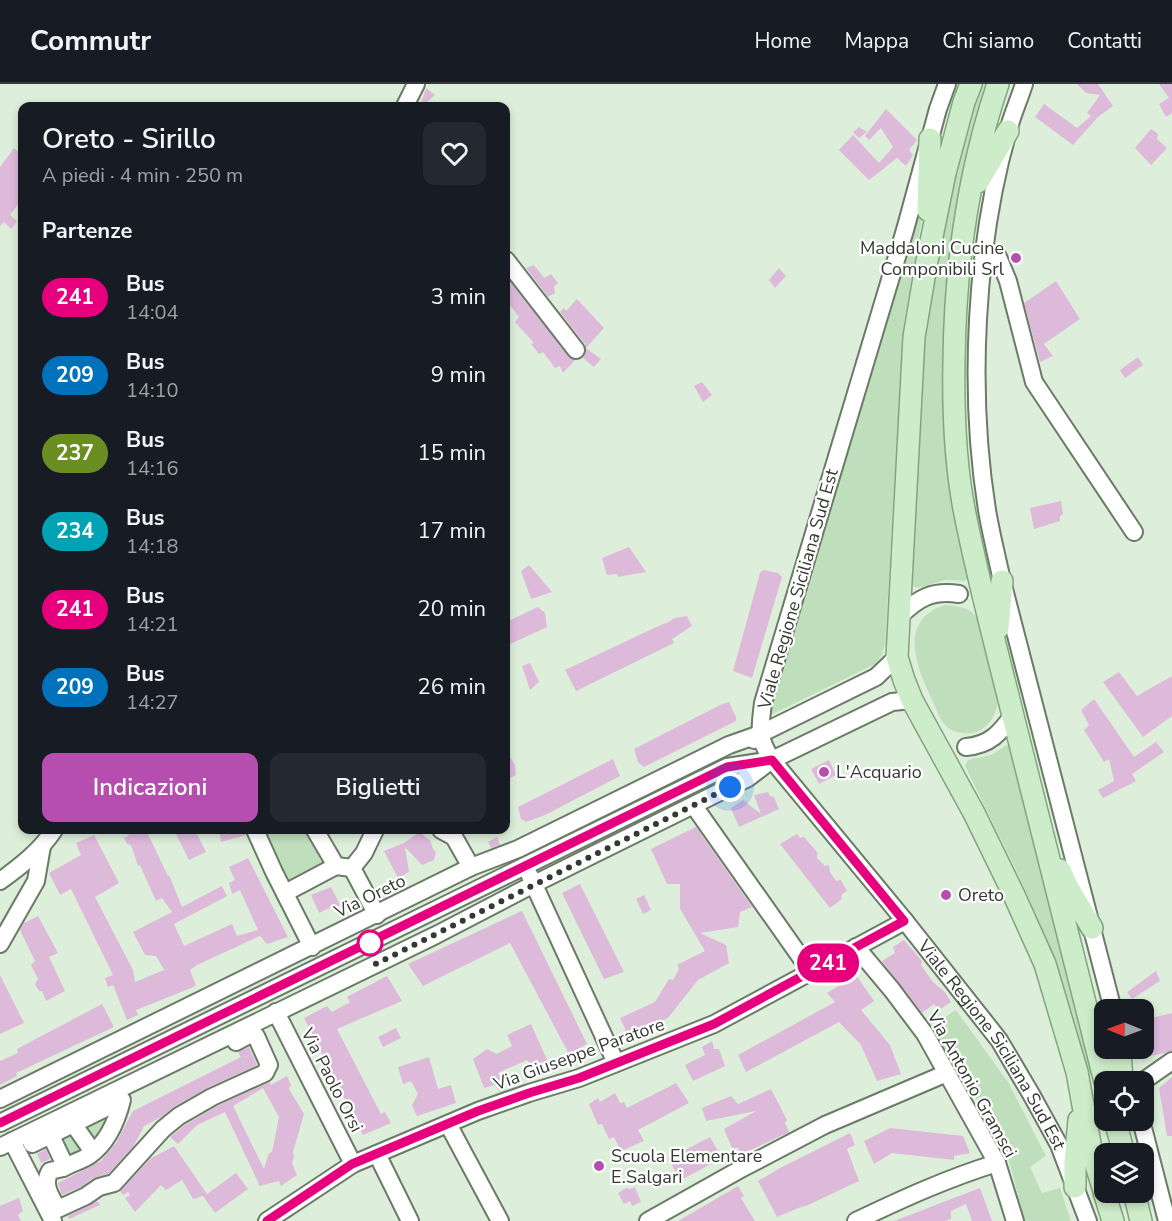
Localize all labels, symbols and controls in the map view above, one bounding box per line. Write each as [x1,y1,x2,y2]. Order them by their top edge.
text: Commutr [30,22,151,60]
text: Home [755,27,811,55]
text: Mappa [844,27,909,55]
text: Chi siamo [942,27,1034,55]
text: Contatti [1067,27,1142,55]
text: Oreto - Sirillo [42,120,216,158]
button: heart [423,122,486,185]
text: A piedi · 4 min · 250 m [42,162,243,189]
text: Partenze [42,216,132,246]
place label: Maddaloni Cucine Componibili Srl [860,236,1005,281]
marker: Maddaloni Cucine Componibili Srl [1009,251,1023,265]
text: Bus [126,269,165,299]
text: 3 min [431,282,486,312]
text: 241 [56,283,94,311]
text: 14:04 [126,299,179,326]
text: Bus [126,347,165,377]
text: 9 min [431,360,486,390]
text: 209 [56,361,94,389]
text: 14:10 [126,377,179,404]
text: Bus [126,425,165,455]
text: 15 min [418,438,486,468]
text: 237 [56,439,94,467]
text: 14:16 [126,455,179,482]
street label: Viale Regione Siciliana Sud Est [752,465,844,713]
text: Bus [126,503,165,533]
text: 17 min [418,516,486,546]
text: 234 [56,517,94,545]
text: 14:18 [126,533,179,560]
text: Bus [126,581,165,611]
text: 20 min [418,594,486,624]
text: 241 [56,595,94,623]
text: 14:21 [126,611,179,638]
text: Bus [126,659,165,689]
text: 26 min [418,672,486,702]
text: 209 [56,673,94,701]
text: 14:27 [126,689,179,716]
button: Indicazioni [42,753,258,822]
button: Biglietti [270,753,486,822]
place label: L'Acquario [836,760,922,784]
marker: L'Acquario [817,765,831,779]
your location [715,772,745,802]
street label: Via Oreto [329,868,410,924]
place label: Oreto [958,883,1004,907]
marker: Oreto [939,888,953,902]
unlabelled marker [357,930,383,956]
street label: Viale Regione Siciliana Sud Est [912,934,1072,1153]
line badge: 241 [794,944,862,982]
text: 241 [809,949,847,977]
north arrow [1094,999,1154,1059]
map controls [1094,999,1154,1203]
street label: Via Antonio Gramsci [921,1005,1022,1162]
street label: Via Giuseppe Paratore [489,1012,668,1096]
street label: Via Paolo Orsi [295,1023,369,1136]
button: locate [1094,1071,1154,1131]
button: layers [1094,1143,1154,1203]
place label: Scuola Elementare E.Salgari [611,1144,762,1189]
marker: Scuola Elementare E.Salgari [592,1159,606,1173]

